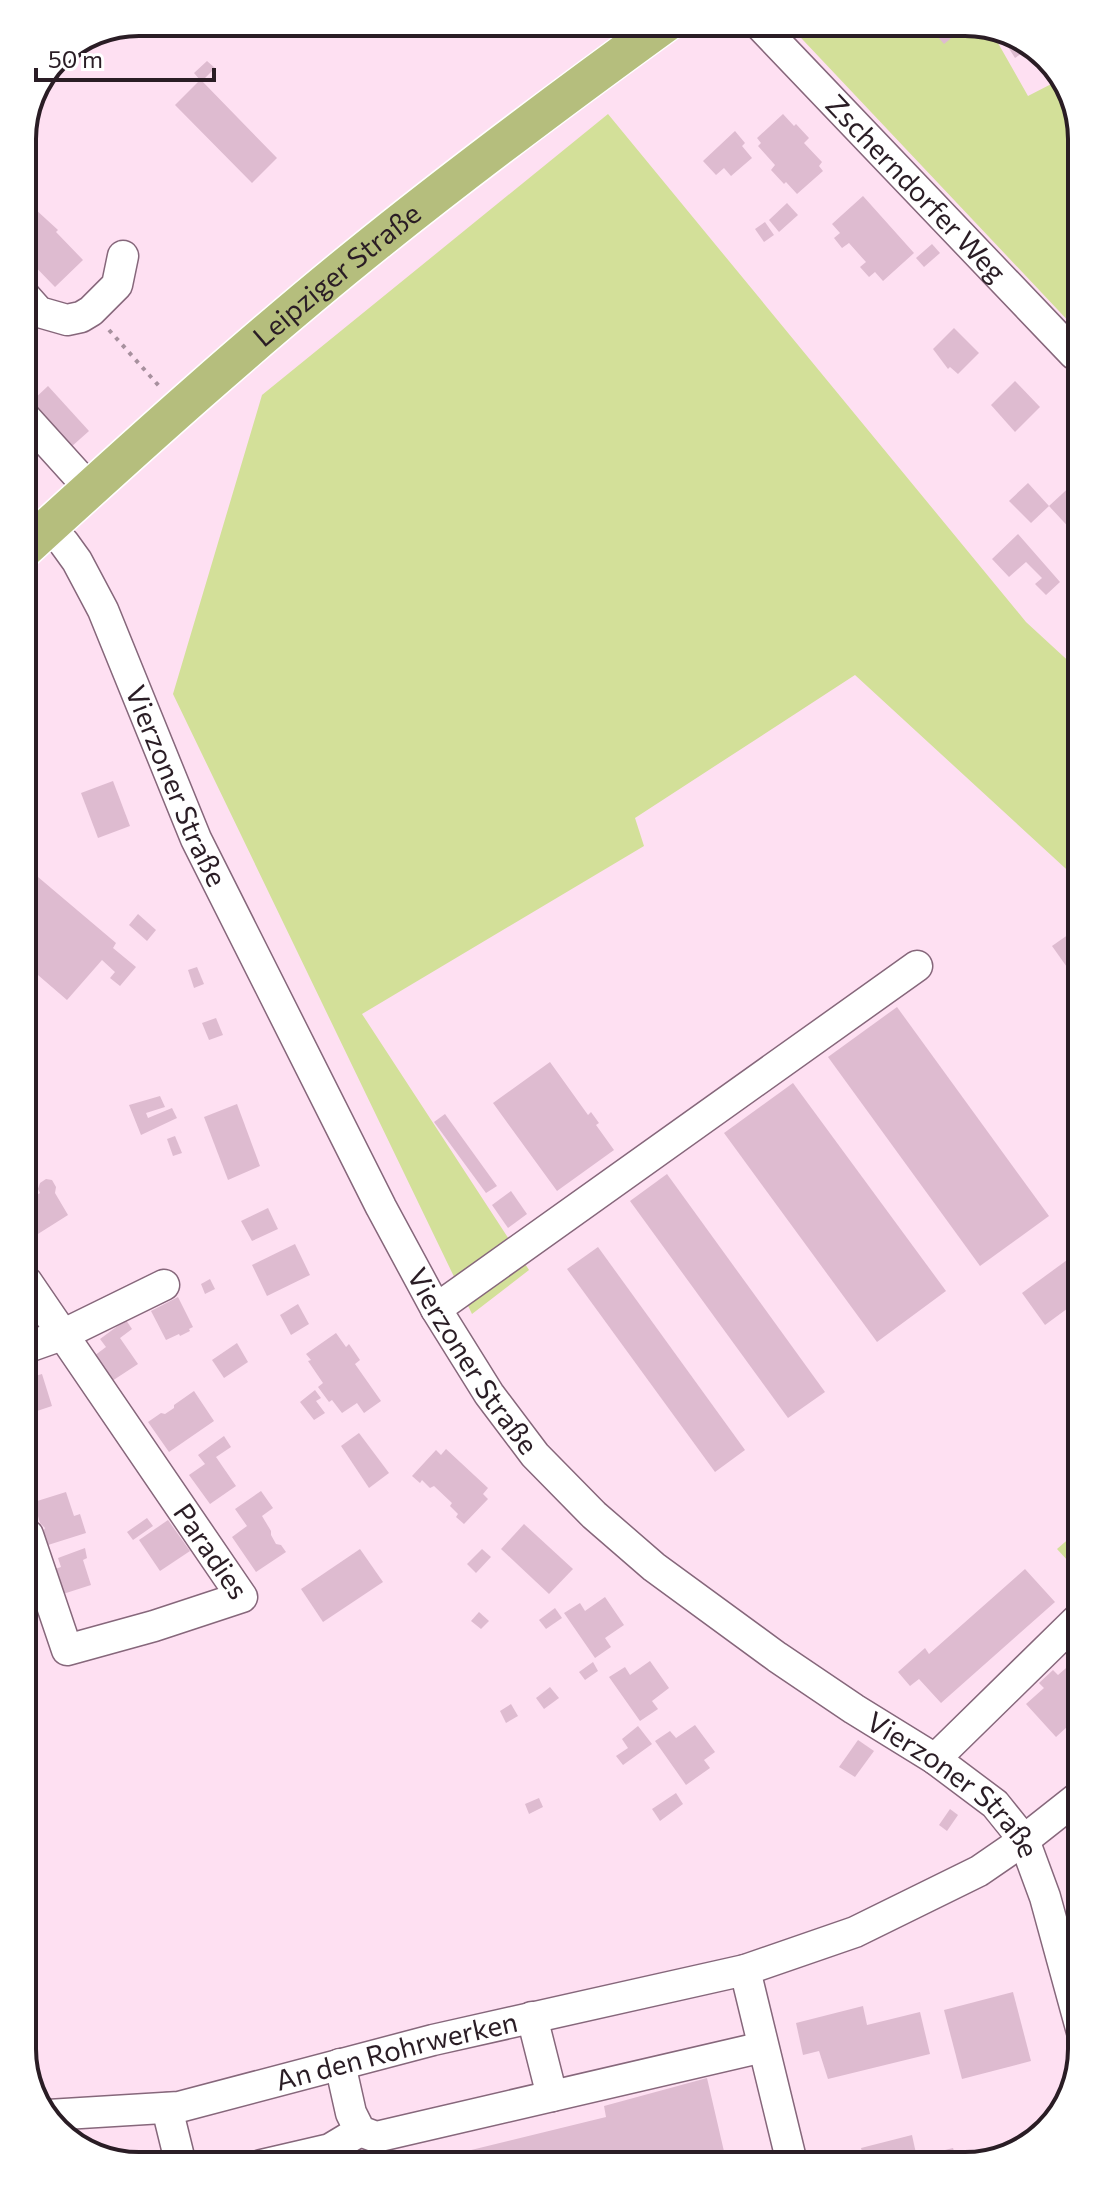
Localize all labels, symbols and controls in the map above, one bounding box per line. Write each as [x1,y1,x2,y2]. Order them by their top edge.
scale bar [36,32,214,82]
text: 50 m [48,44,103,73]
street label: Zscherndorfer Weg [819,87,1014,288]
street label: Leipziger Straße [245,195,427,353]
street label: Vierzoner Straße [119,680,235,892]
street label: Vierzoner Straße [401,1262,546,1460]
street label: Paradies [167,1496,256,1605]
street label: Vierzoner Straße [861,1703,1047,1862]
street label: An den Rohrwerken [272,2004,521,2097]

